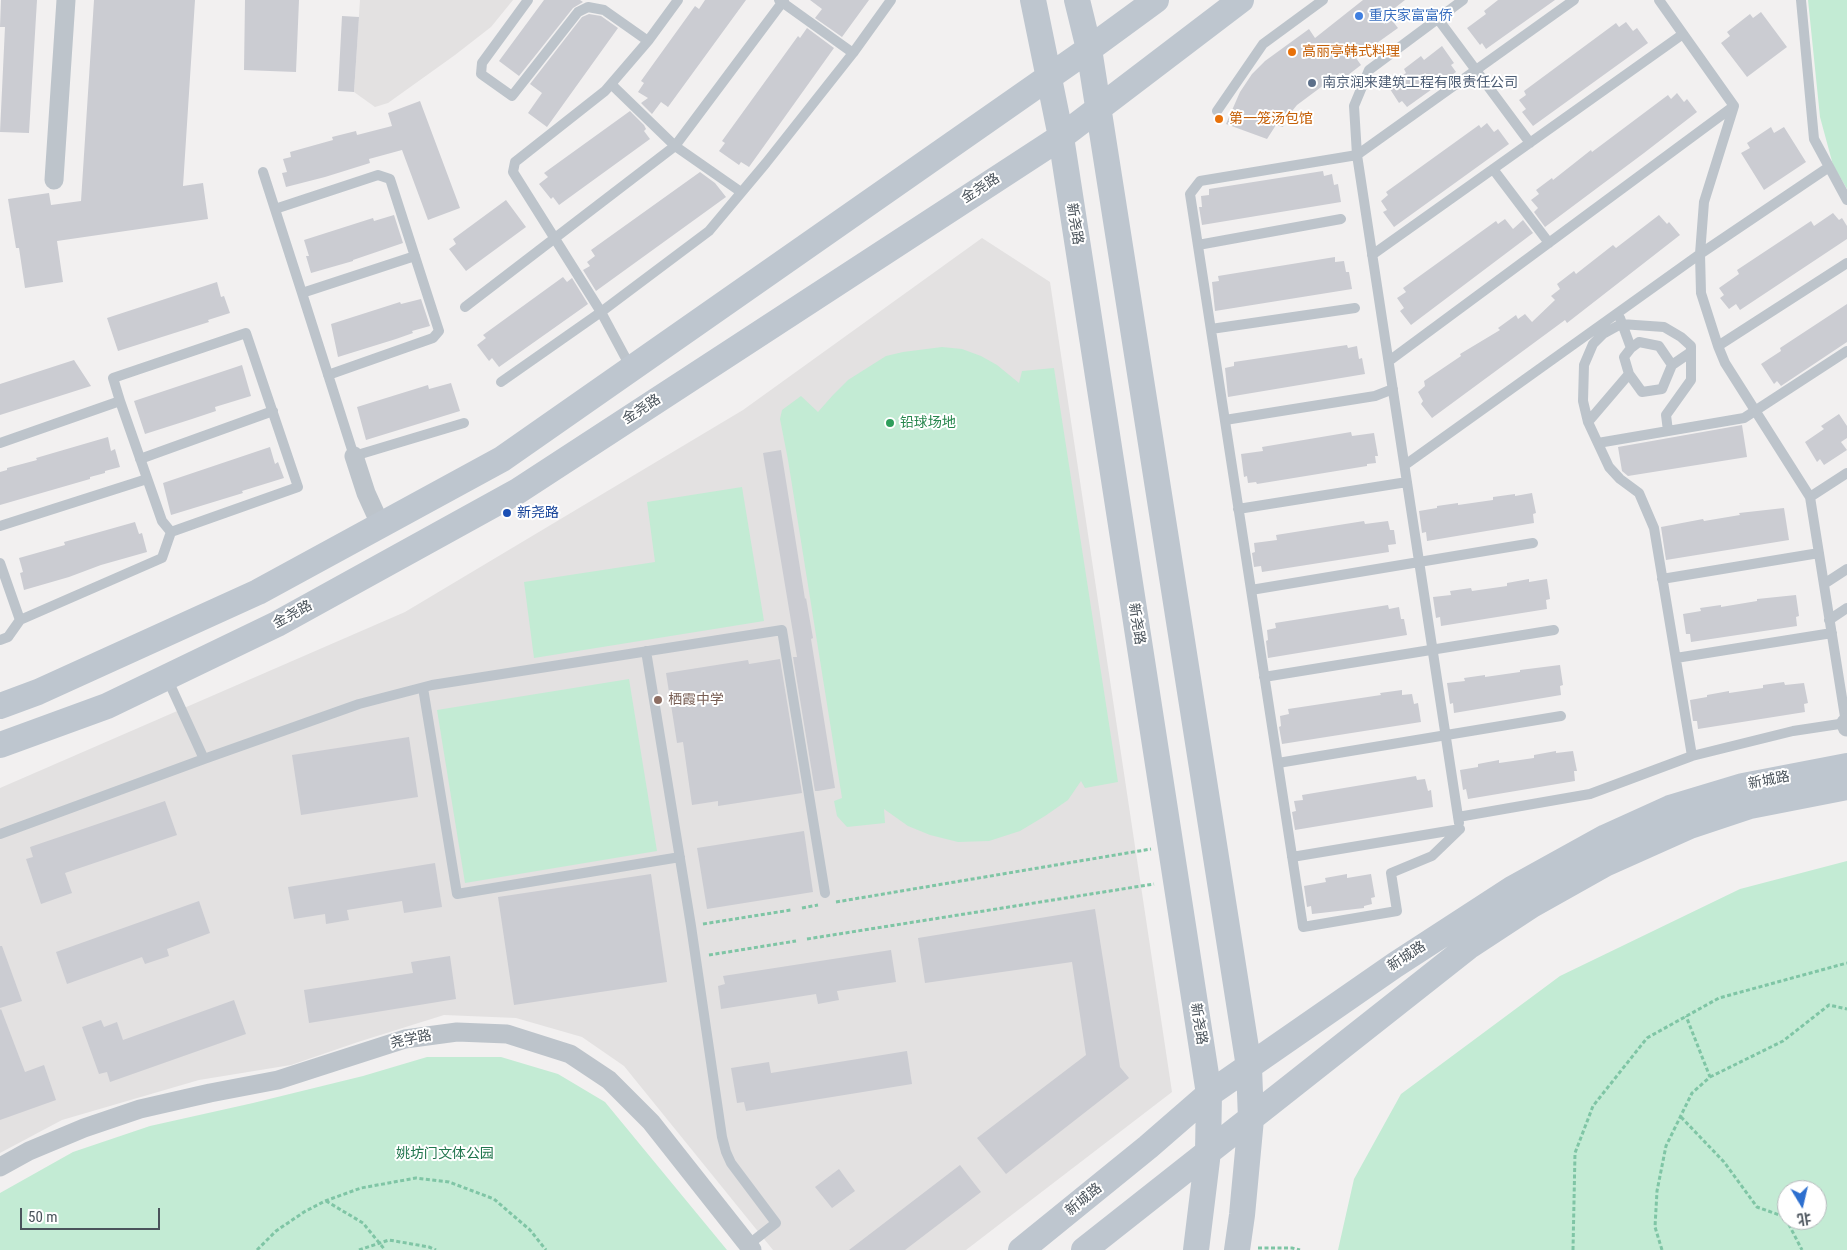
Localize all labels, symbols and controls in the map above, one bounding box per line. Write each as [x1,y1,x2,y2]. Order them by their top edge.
place label: 重庆家富富侨 [1369,8,1453,24]
marker: 重庆家富富侨 [1353,10,1365,22]
place label: 高丽亭韩式料理 [1302,44,1400,60]
marker: 高丽亭韩式料理 [1286,46,1298,58]
place label: 南京润来建筑工程有限责任公司 [1322,75,1518,91]
marker: 南京润来建筑工程有限责任公司 [1306,77,1318,89]
place label: 第一笼汤包馆 [1229,111,1313,127]
marker: 第一笼汤包馆 [1213,113,1225,125]
street label: 金尧路 [959,171,1003,207]
street label: 新尧路 [1062,202,1086,246]
street label: 金尧路 [620,392,664,428]
place label: 铅球场地 [900,415,956,431]
marker: 铅球场地 [884,417,896,429]
place label: 新尧路 [517,505,559,521]
marker: 新尧路 [501,507,513,519]
street label: 金尧路 [271,598,315,632]
street label: 新尧路 [1124,602,1148,646]
place label: 栖霞中学 [668,692,724,708]
marker: 栖霞中学 [652,694,664,706]
street label: 新城路 [1747,769,1791,793]
street label: 新城路 [1385,939,1429,975]
street label: 新尧路 [1186,1002,1210,1046]
street label: 尧学路 [389,1027,433,1053]
park label: 姚坊门文体公园 [396,1146,494,1162]
street label: 新城路 [1062,1180,1106,1220]
north arrow [1777,1180,1827,1230]
scale bar [22,1198,162,1230]
text: 50 m [28,1208,58,1226]
text: 北 [1796,1210,1812,1228]

